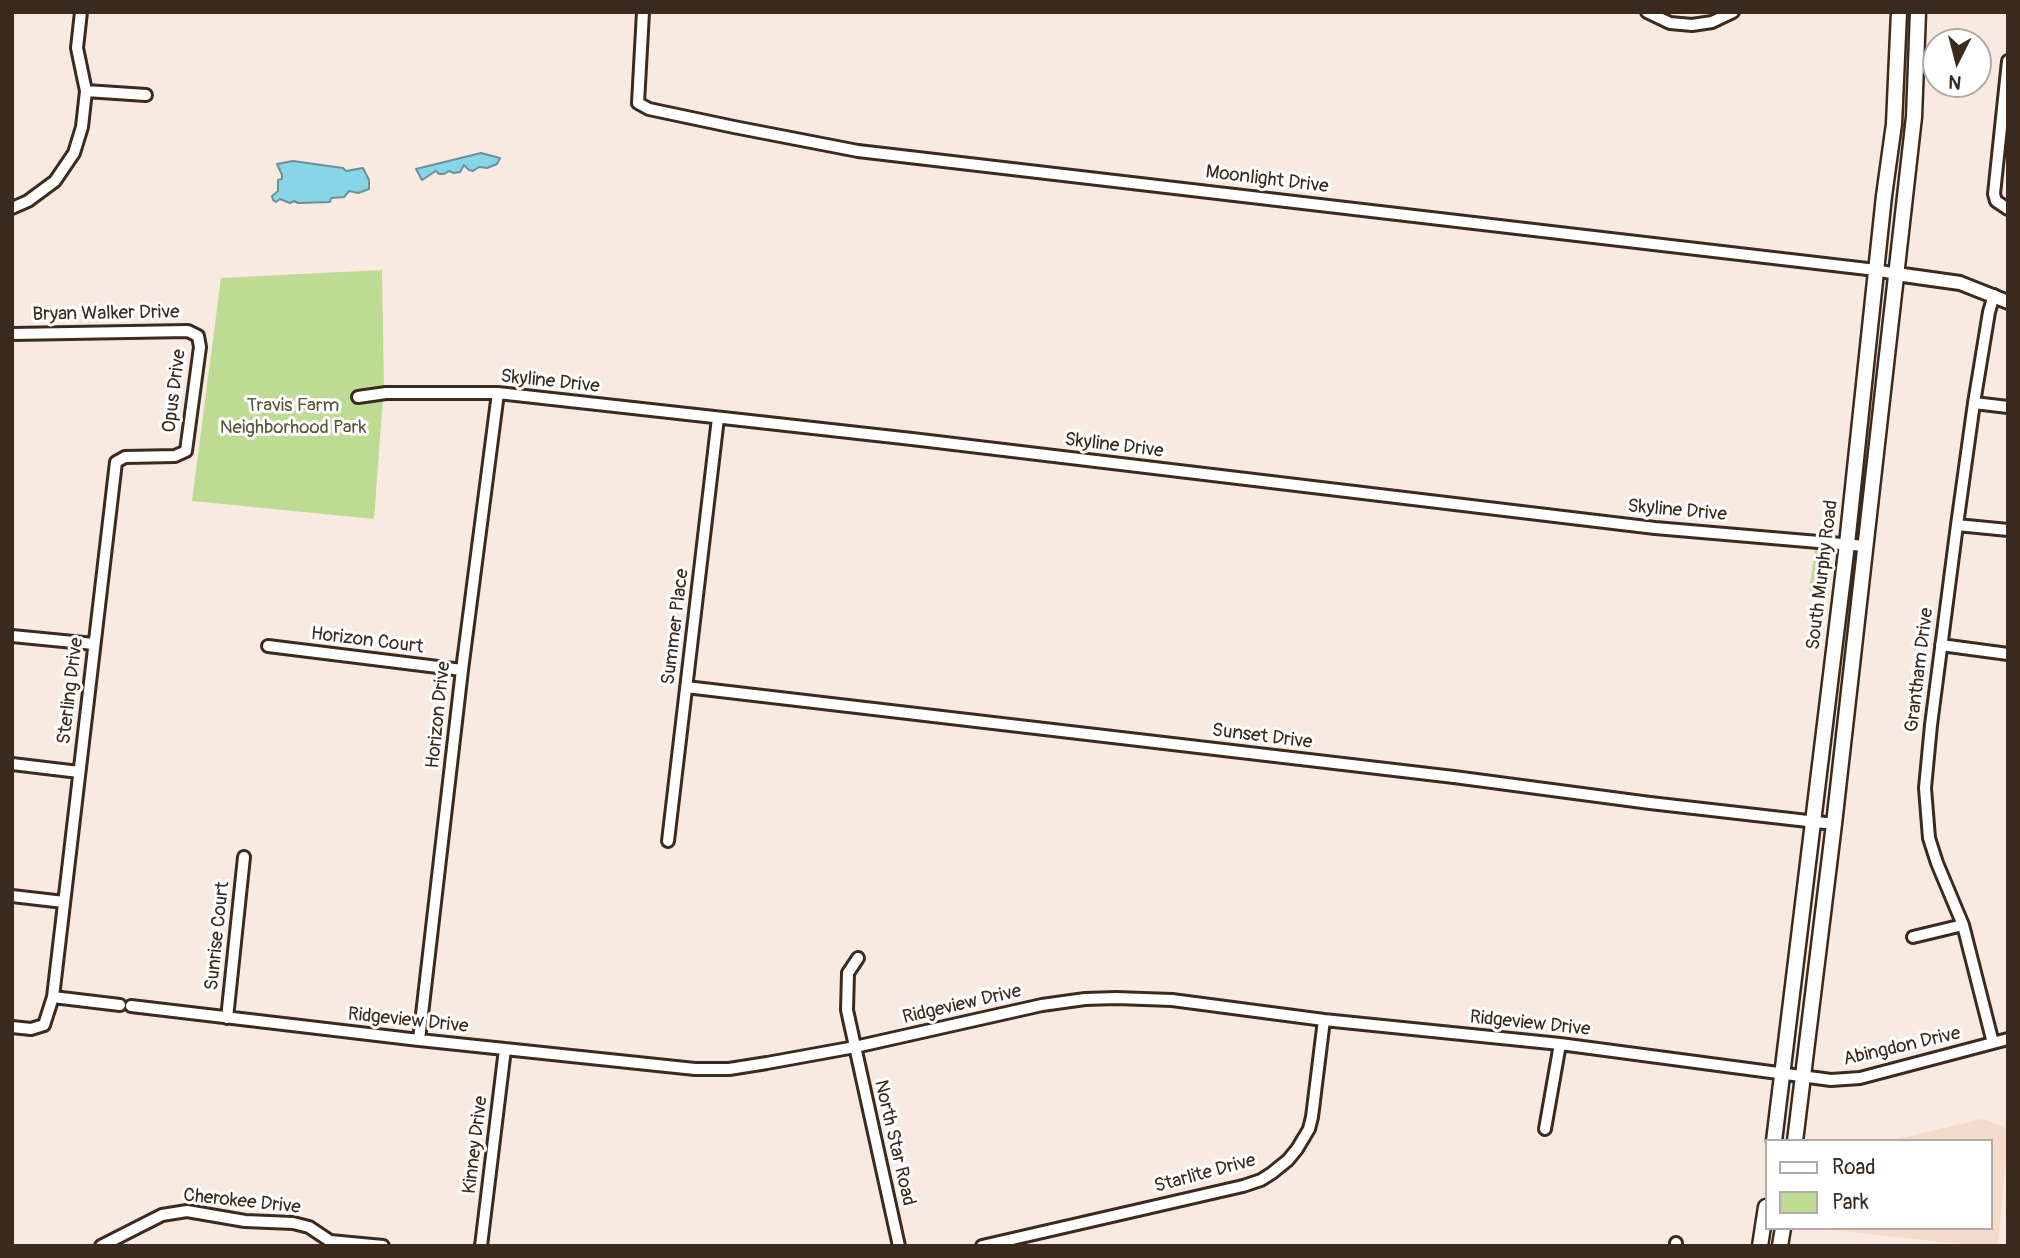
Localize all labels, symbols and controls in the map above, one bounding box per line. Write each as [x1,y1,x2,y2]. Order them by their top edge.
north arrow [1922,28,1992,98]
text: N [1947,69,1963,95]
street label: Moonlight Drive [1204,161,1330,199]
street label: Bryan Walker Drive [32,301,180,327]
street label: Opus Drive [159,348,191,434]
street label: Skyline Drive [499,365,601,399]
park label: Travis Farm Neighborhood Park [220,395,366,439]
street label: Skyline Drive [1063,429,1165,463]
street label: Skyline Drive [1626,495,1728,527]
street label: South Murphy Road [1802,499,1844,651]
street label: Summer Place [658,568,694,686]
street label: Grantham Drive [1901,606,1939,734]
street label: Horizon Court [309,623,425,659]
street label: Sterling Drive [53,636,89,746]
street label: Horizon Drive [422,660,456,770]
street label: Sunset Drive [1210,720,1314,754]
street label: Sunrise Court [201,880,235,992]
street label: Ridgeview Drive [900,980,1024,1030]
street label: Ridgeview Drive [346,1003,470,1039]
street label: Ridgeview Drive [1468,1006,1592,1042]
street label: Abingdon Drive [1841,1022,1963,1072]
street label: North Star Road [868,1078,920,1208]
street label: Kinney Drive [459,1095,493,1195]
legend [1764,1139,1992,1230]
street label: Starlite Drive [1152,1150,1258,1198]
text: Road [1832,1154,1876,1181]
street label: Cherokee Drive [182,1184,302,1220]
text: Park [1832,1189,1869,1216]

